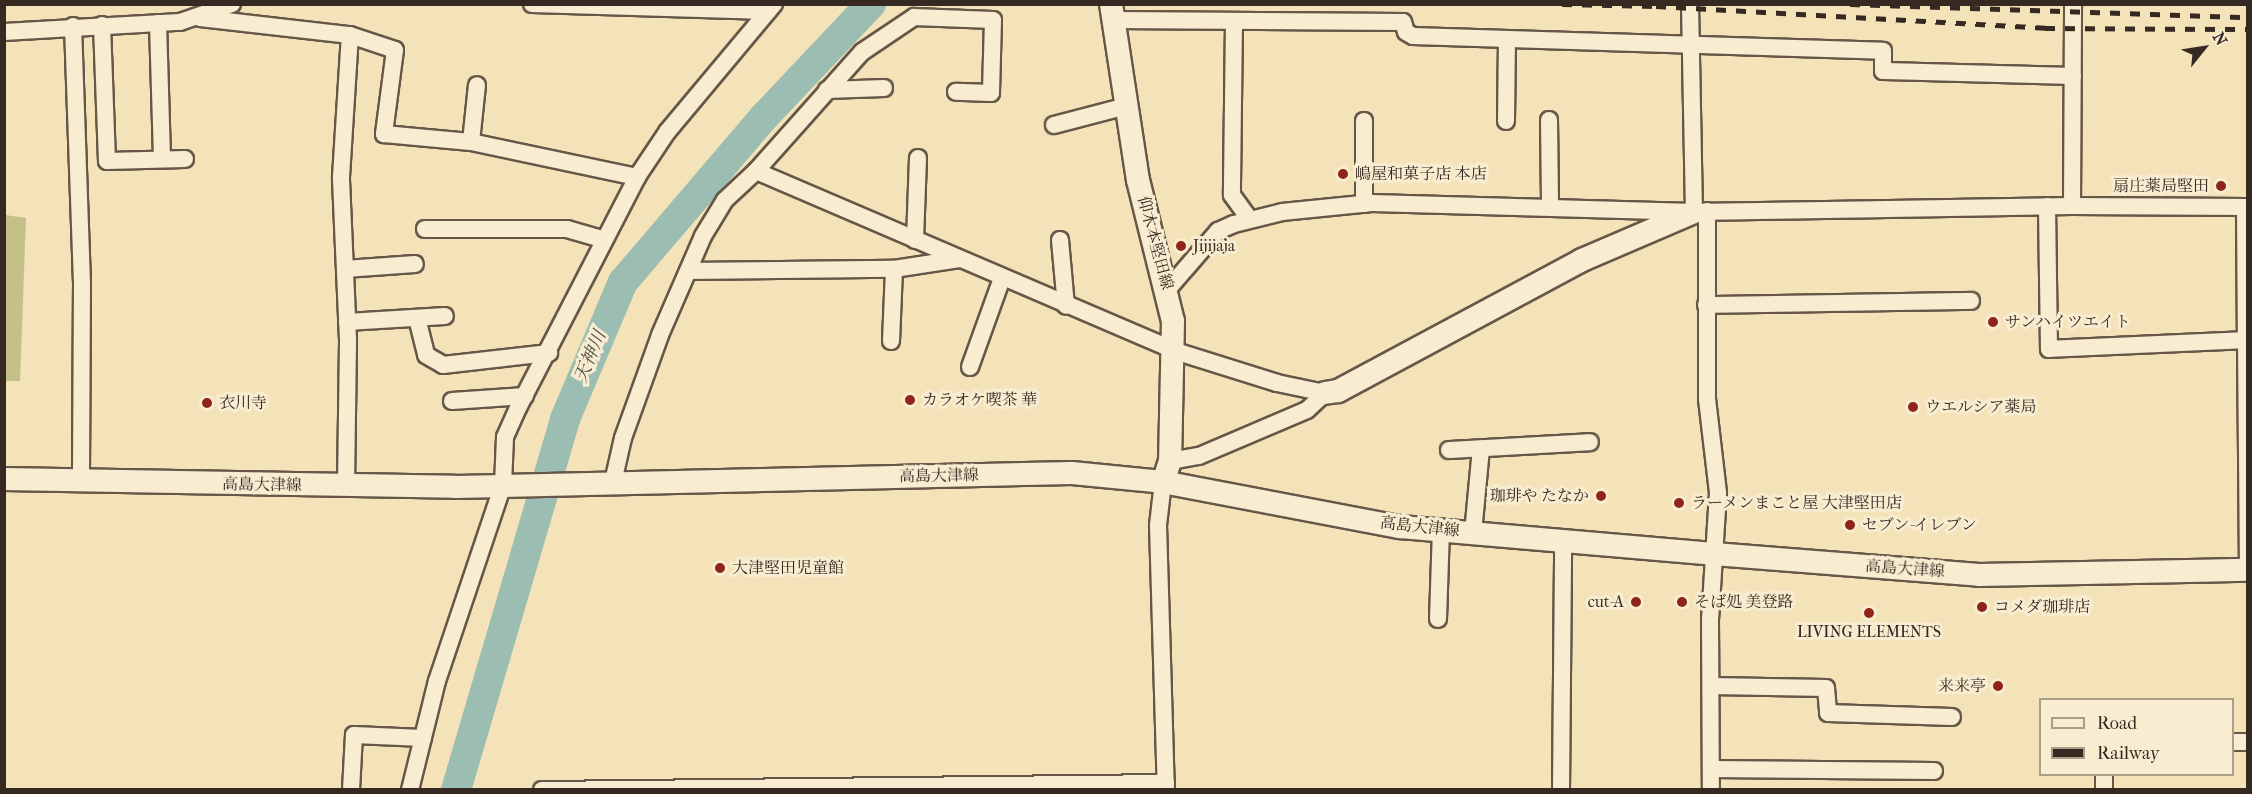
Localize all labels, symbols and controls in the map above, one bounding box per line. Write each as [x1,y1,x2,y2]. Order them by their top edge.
north arrow [2174,18,2234,78]
text: N [2209,29,2231,49]
place label: 嶋屋和菓子店 本店 [1355,164,1486,184]
marker: 嶋屋和菓子店 本店 [1336,167,1350,181]
place label: 扇庄薬局堅田 [2113,176,2209,196]
marker: 扇庄薬局堅田 [2214,179,2228,193]
street label: 仰木本堅田線 [1133,194,1177,292]
place label: Jijijaja [1193,236,1235,256]
marker: Jijijaja [1174,239,1188,253]
place label: サンハイツエイト [2005,312,2133,332]
marker: サンハイツエイト [1986,315,2000,329]
water label: 天神川 [571,328,611,386]
place label: カラオケ喫茶 華 [922,390,1037,410]
place label: 衣川寺 [219,393,267,413]
marker: カラオケ喫茶 華 [903,393,917,407]
marker: 衣川寺 [200,396,214,410]
place label: ウエルシア薬局 [1925,397,2037,417]
marker: ウエルシア薬局 [1906,400,1920,414]
street label: 高島大津線 [899,466,979,486]
street label: 高島大津線 [222,475,302,495]
place label: 珈琲や たなか [1490,486,1589,506]
marker: 珈琲や たなか [1594,489,1608,503]
place label: ラーメンまこと屋 大津堅田店 [1691,493,1902,513]
marker: ラーメンまこと屋 大津堅田店 [1672,496,1686,510]
street label: 高島大津線 [1379,513,1461,541]
place label: セブン-イレブン [1862,515,1978,535]
marker: セブン-イレブン [1843,518,1857,532]
street label: 高島大津線 [1864,557,1946,581]
place label: 大津堅田児童館 [732,558,844,578]
marker: 大津堅田児童館 [713,561,727,575]
place label: cut-A [1588,592,1624,612]
place label: そば処 美登路 [1694,592,1793,612]
marker: cut-A [1629,595,1643,609]
marker: そば処 美登路 [1675,595,1689,609]
place label: コメダ珈琲店 [1994,597,2090,617]
marker: コメダ珈琲店 [1975,600,1989,614]
marker: LIVING ELEMENTS [1862,606,1876,620]
place label: LIVING ELEMENTS [1797,622,1941,642]
place label: 来来亭 [1938,676,1986,696]
marker: 来来亭 [1991,679,2005,693]
legend [2039,698,2234,776]
text: Road [2097,713,2137,734]
text: Railway [2097,743,2160,764]

